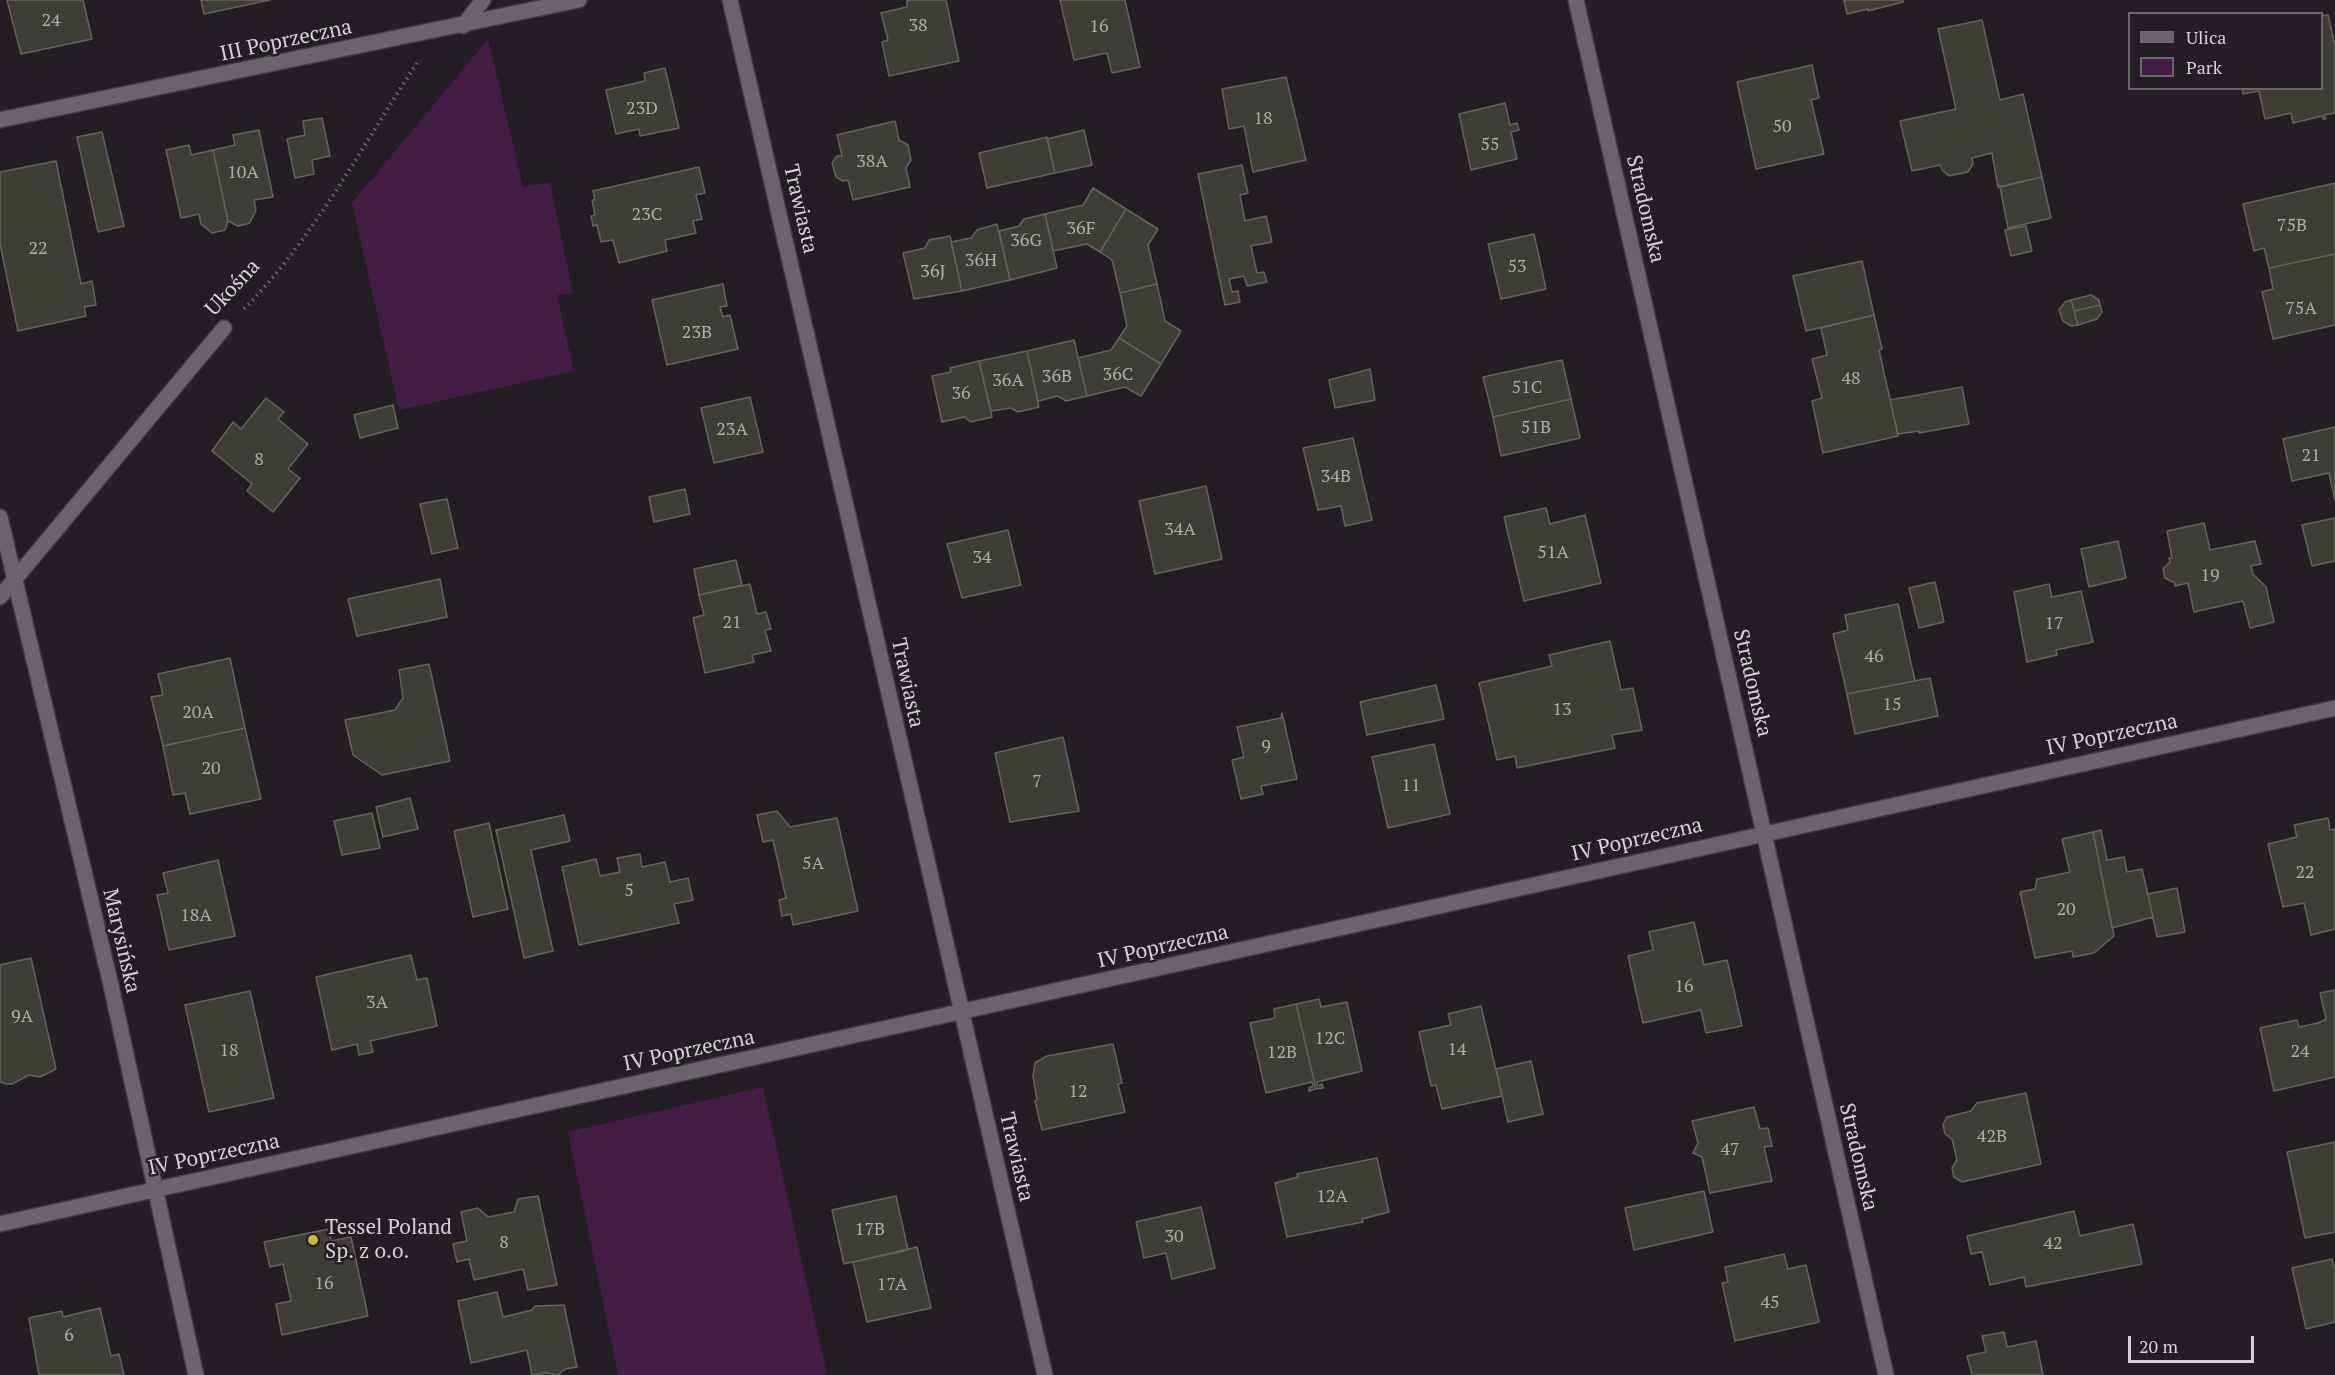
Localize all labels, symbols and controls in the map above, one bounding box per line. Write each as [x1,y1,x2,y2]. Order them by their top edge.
house number: 24 [41,10,61,32]
legend [2128,12,2323,90]
street label: III Poprzeczna [218,15,354,67]
house number: 38 [908,15,928,37]
house number: 16 [1089,16,1109,38]
text: Ulica [2186,25,2226,49]
text: Park [2186,55,2222,79]
house number: 23D [626,98,658,120]
house number: 18 [1253,108,1273,130]
house number: 50 [1772,116,1792,138]
house number: 55 [1480,134,1500,156]
house number: 38A [856,151,888,173]
street label: Stradomska [1620,153,1670,265]
house number: 10A [227,162,259,184]
street label: Trawiasta [778,162,822,256]
house number: 23C [632,204,662,226]
house number: 75B [2277,215,2307,237]
house number: 36F [1067,218,1095,240]
house number: 36G [1010,230,1042,252]
house number: 22 [28,238,48,260]
house number: 36H [965,250,997,272]
street label: Ukośna [200,254,266,322]
house number: 53 [1507,256,1527,278]
house number: 36J [920,261,946,283]
house number: 75A [2285,298,2317,320]
house number: 23B [682,322,712,344]
house number: 36C [1103,364,1133,386]
house number: 36B [1042,366,1072,388]
house number: 48 [1841,368,1861,390]
house number: 36A [992,370,1024,392]
house number: 51C [1512,377,1542,399]
house number: 36 [951,383,971,405]
house number: 51B [1521,417,1551,439]
house number: 23A [716,419,748,441]
house number: 21 [2301,445,2321,467]
house number: 8 [254,449,264,471]
house number: 34B [1321,466,1351,488]
house number: 34A [1164,519,1196,541]
house number: 51A [1537,542,1569,564]
house number: 34 [972,547,992,569]
house number: 19 [2200,565,2220,587]
house number: 21 [722,612,742,634]
house number: 17 [2044,613,2064,635]
street label: Stradomska [1727,627,1777,739]
street label: Trawiasta [885,636,929,730]
house number: 46 [1864,646,1884,668]
house number: 15 [1882,694,1902,716]
house number: 13 [1552,699,1572,721]
house number: 20A [182,702,214,724]
street label: IV Poprzeczna [2044,709,2180,761]
house number: 9 [1261,736,1271,758]
house number: 20 [201,758,221,780]
house number: 7 [1032,771,1042,793]
house number: 11 [1401,775,1421,797]
street label: IV Poprzeczna [1569,813,1705,867]
house number: 5A [802,853,824,875]
house number: 22 [2295,862,2315,884]
house number: 5 [624,880,634,902]
street label: Marysińska [97,886,145,996]
house number: 20 [2056,899,2076,921]
house number: 18A [180,905,212,927]
street label: IV Poprzeczna [1095,920,1231,974]
house number: 16 [1674,976,1694,998]
house number: 3A [366,992,388,1014]
house number: 9A [11,1006,33,1028]
street label: IV Poprzeczna [621,1025,757,1077]
house number: 12C [1315,1028,1345,1050]
house number: 14 [1447,1039,1467,1061]
house number: 18 [219,1040,239,1062]
house number: 24 [2290,1041,2310,1063]
house number: 12B [1267,1042,1297,1064]
house number: 12 [1068,1081,1088,1103]
street label: Stradomska [1833,1101,1883,1213]
street label: Trawiasta [994,1110,1038,1204]
house number: 42B [1977,1126,2007,1148]
street label: IV Poprzeczna [146,1129,282,1181]
house number: 47 [1720,1139,1740,1161]
house number: 12A [1316,1186,1348,1208]
place label: Tessel Poland Sp. z o.o. [325,1215,452,1265]
house number: 17B [855,1219,885,1241]
house number: 30 [1164,1226,1184,1248]
house number: 8 [499,1232,509,1254]
marker: Tessel Poland Sp. z o.o. [306,1233,320,1247]
house number: 42 [2043,1233,2063,1255]
house number: 16 [314,1273,334,1295]
house number: 17A [877,1274,907,1296]
house number: 45 [1760,1292,1780,1314]
scale bar [2131,1324,2257,1362]
house number: 6 [64,1325,74,1347]
text: 20 m [2139,1334,2178,1358]

